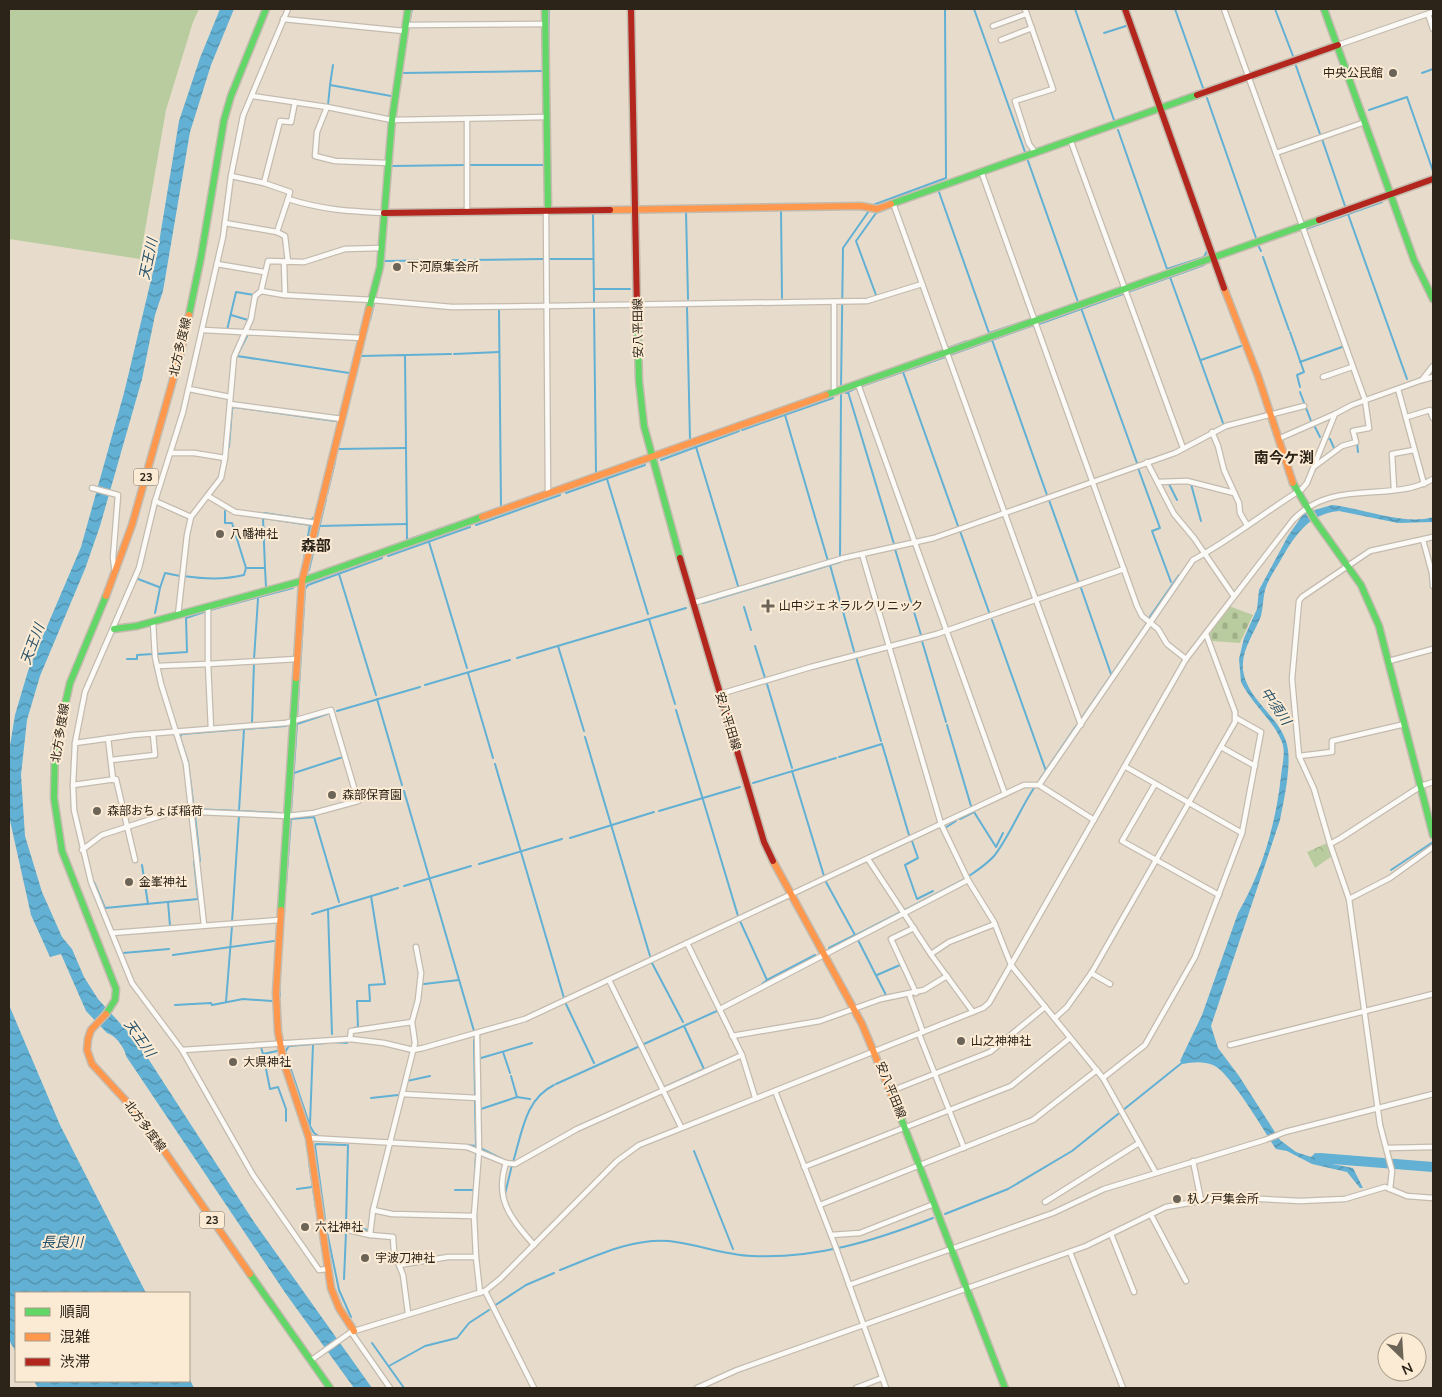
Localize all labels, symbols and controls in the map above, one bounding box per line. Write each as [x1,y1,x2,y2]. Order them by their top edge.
place label: 中央公民館 [1323,65,1383,81]
marker: 中央公民館 [1387,67,1399,79]
water label: 天王川 [135,235,163,282]
place label: 下河原集会所 [407,259,479,275]
marker: 下河原集会所 [391,261,403,273]
street label: 安八平田線 [629,298,647,358]
street label: 北方多度線 [165,316,195,378]
district label: 南今ケ渕 [1254,448,1314,468]
road number: 23 [134,468,158,486]
place label: 八幡神社 [230,526,278,542]
marker: 八幡神社 [214,528,226,540]
district label: 森部 [301,536,331,556]
place label: 山中ジェネラルクリニック [779,598,923,614]
marker: 山中ジェネラルクリニック [761,599,775,613]
water label: 天王川 [16,619,50,667]
water label: 中須川 [1256,684,1296,731]
street label: 安八平田線 [712,690,744,752]
street label: 北方多度線 [47,702,73,764]
place label: 森部保育園 [342,787,402,803]
marker: 森部保育園 [326,789,338,801]
place label: 森部おちょぼ稲荷 [107,803,203,819]
marker: 森部おちょぼ稲荷 [91,805,103,817]
place label: 金峯神社 [139,874,187,890]
marker: 金峯神社 [123,876,135,888]
water label: 天王川 [120,1016,161,1063]
place label: 山之神神社 [971,1033,1031,1049]
marker: 山之神神社 [955,1035,967,1047]
place label: 大県神社 [243,1054,291,1070]
marker: 大県神社 [227,1056,239,1068]
street label: 安八平田線 [872,1059,910,1121]
street label: 北方多度線 [121,1097,169,1155]
place label: 杁ノ戸集会所 [1187,1191,1259,1207]
marker: 杁ノ戸集会所 [1171,1193,1183,1205]
road number: 23 [200,1212,224,1228]
place label: 六社神社 [315,1219,363,1235]
marker: 六社神社 [299,1221,311,1233]
water label: 長良川 [41,1233,85,1252]
place label: 宇波刀神社 [375,1250,435,1266]
marker: 宇波刀神社 [359,1252,371,1264]
legend [15,1292,190,1382]
text: 順調 [60,1302,90,1322]
text: 混雑 [60,1327,90,1347]
north arrow [1377,1332,1427,1382]
text: 渋滞 [60,1352,90,1372]
text: N [1399,1358,1416,1379]

